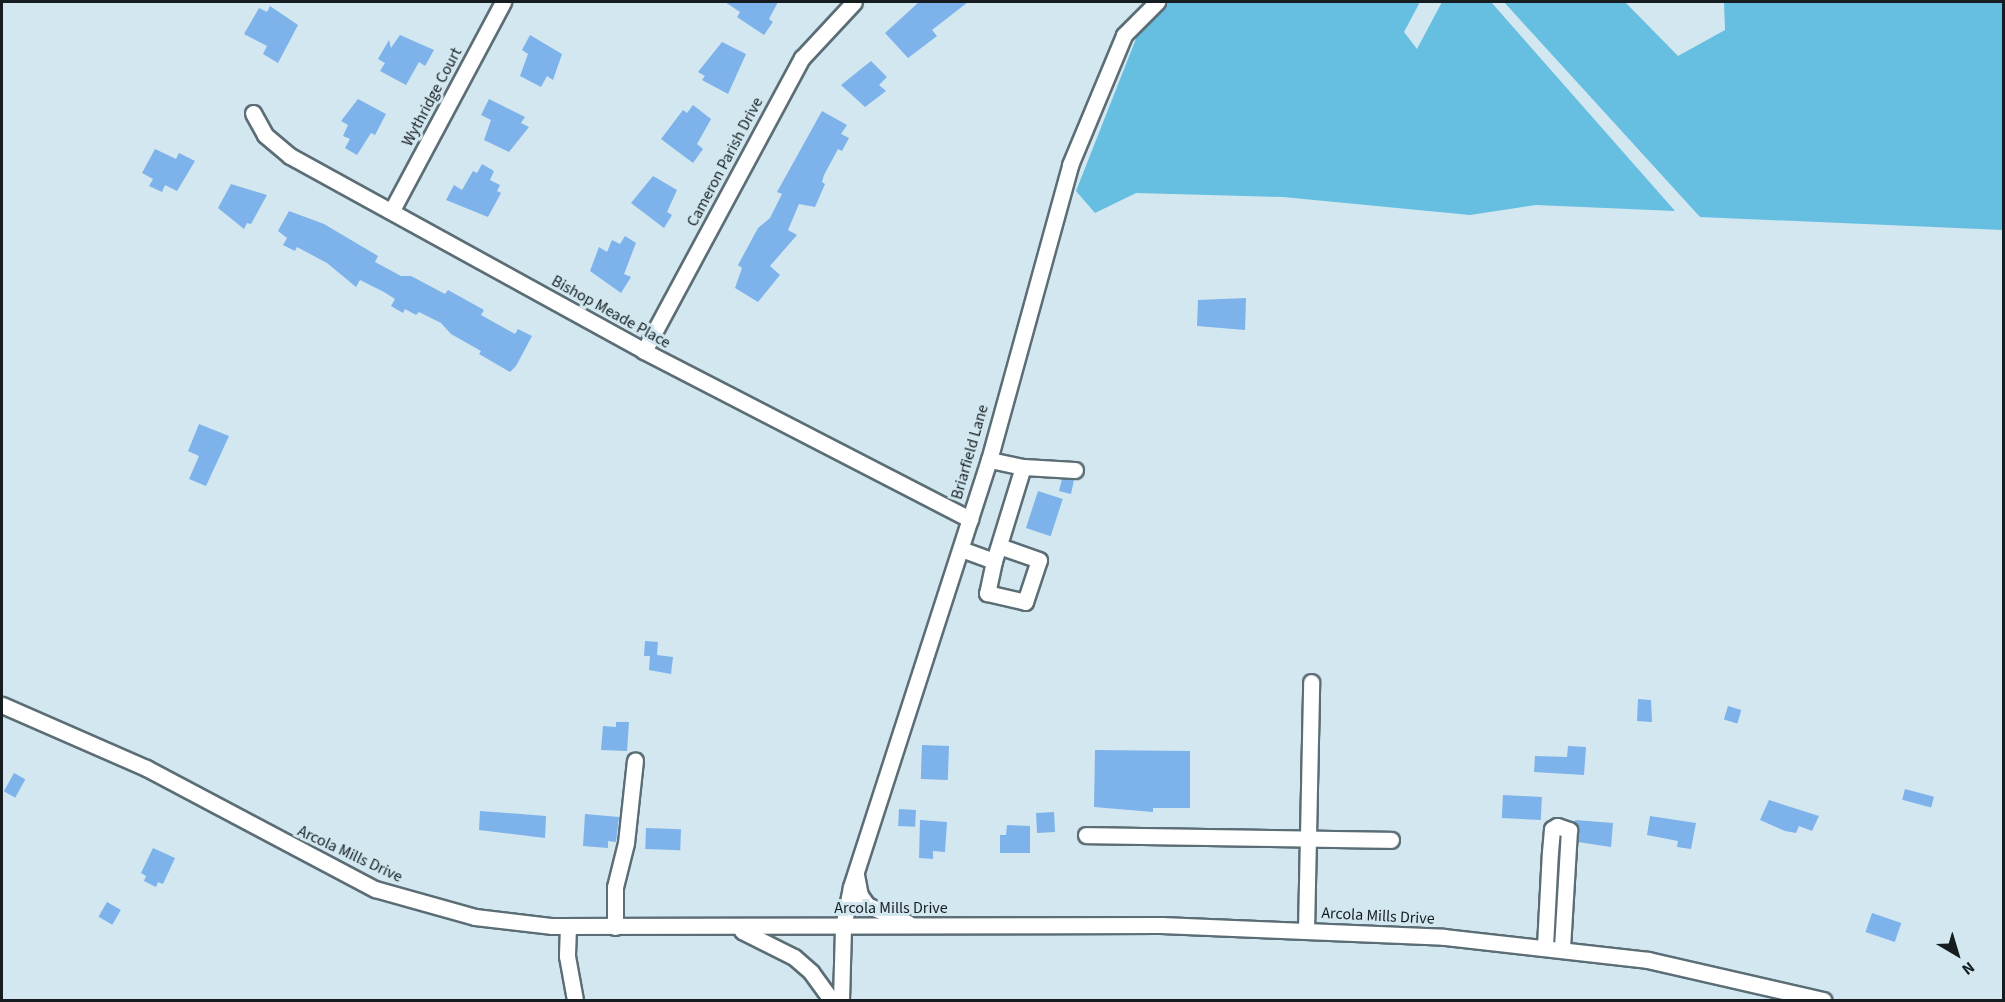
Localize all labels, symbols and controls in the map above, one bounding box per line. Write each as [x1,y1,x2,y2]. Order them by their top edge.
street label: Wythridge Court [398,44,466,150]
street label: Cameron Parish Drive [683,94,767,230]
street label: Bishop Meade Place [548,271,674,353]
street label: Briarfield Lane [947,402,993,502]
street label: Arcola Mills Drive [295,821,405,887]
street label: Arcola Mills Drive [834,898,948,918]
street label: Arcola Mills Drive [1321,903,1435,929]
north arrow [1927,924,1987,984]
text: N [1957,956,1979,980]

